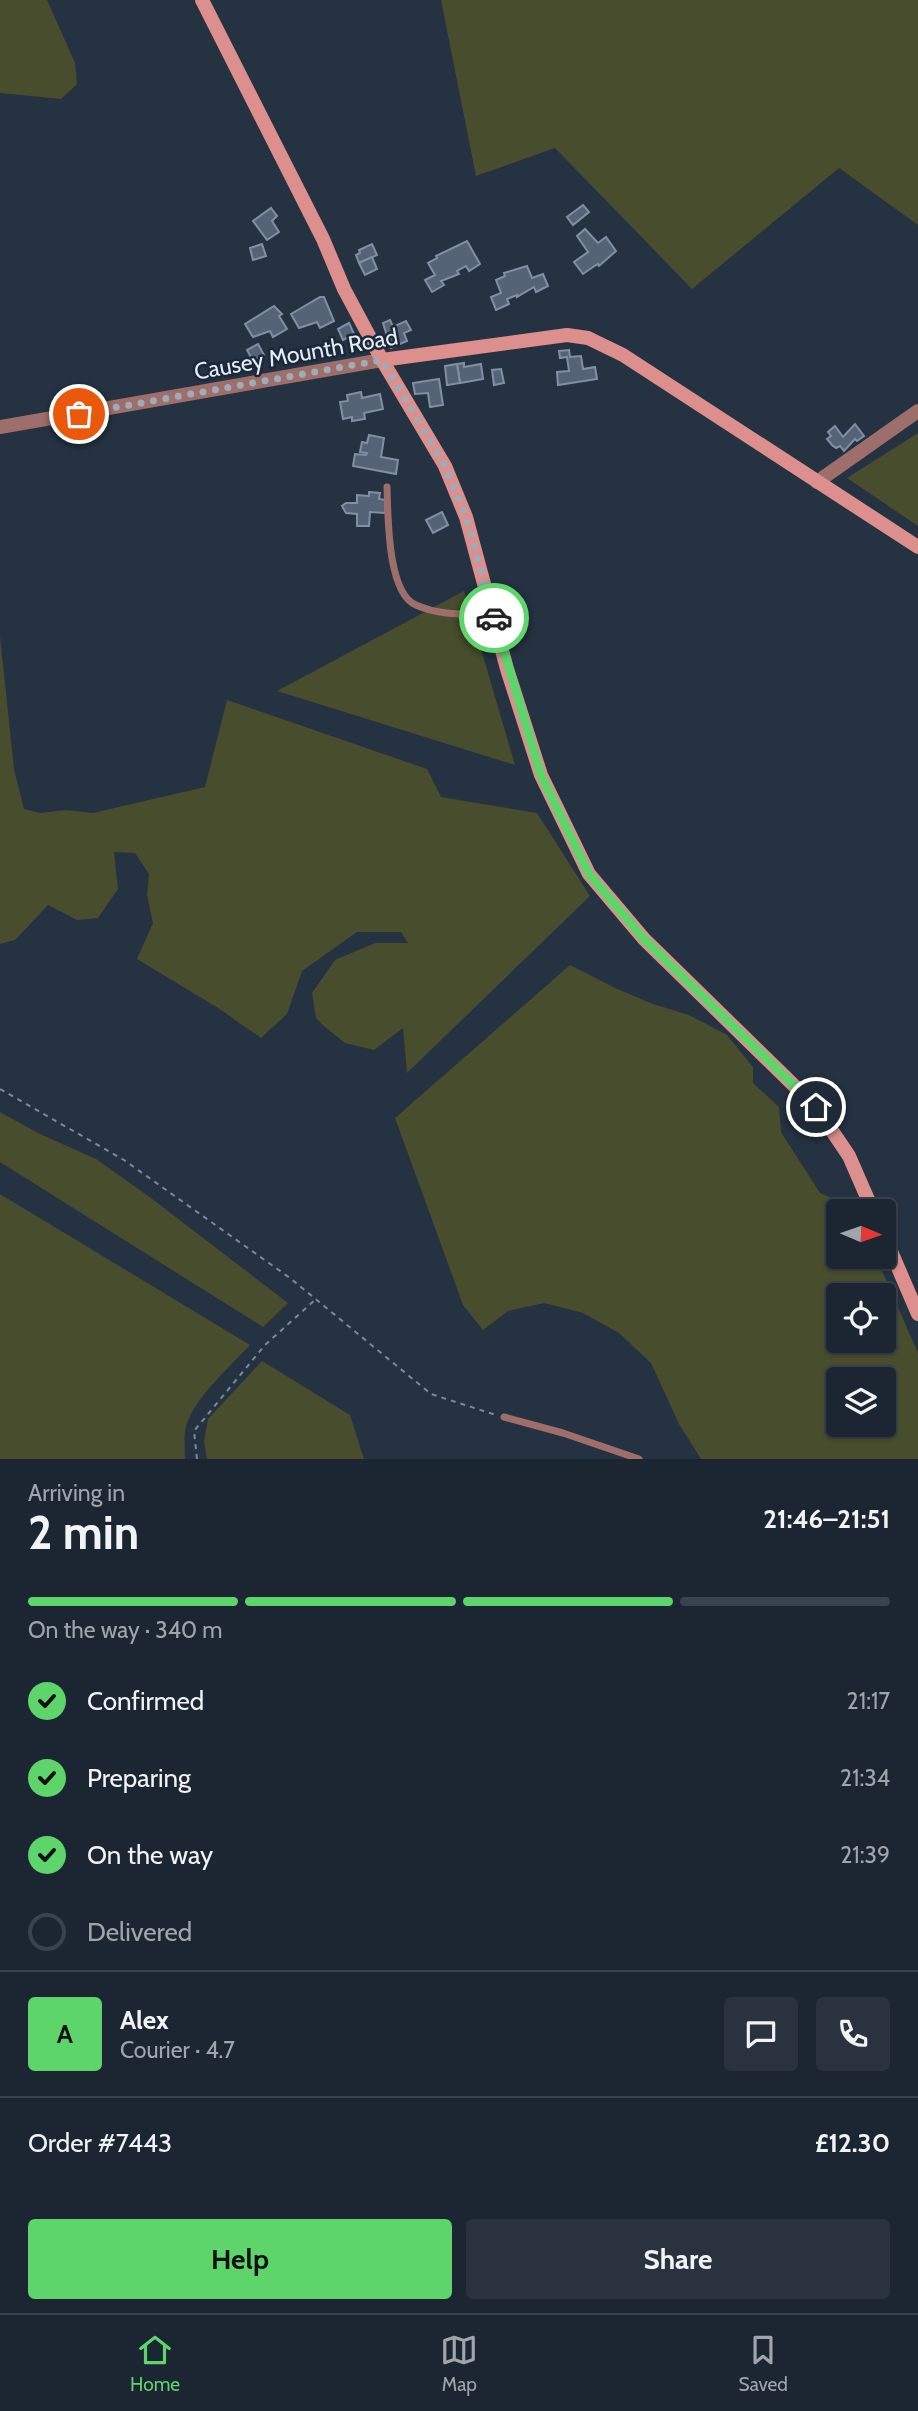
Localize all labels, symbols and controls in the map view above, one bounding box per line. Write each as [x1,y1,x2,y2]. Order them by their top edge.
street label: Causey Mounth Road [192,322,400,386]
pin [49,384,109,444]
icon: bag [60,395,98,433]
courier [459,583,529,653]
icon: car [475,599,513,637]
pin [786,1077,846,1137]
icon: home [797,1088,835,1126]
north arrow [826,1199,896,1269]
map controls [826,1199,896,1437]
button: locate [826,1283,896,1353]
button: layers [826,1367,896,1437]
text: Arriving in [28,1479,125,1507]
text: 21:46–21:51 [763,1503,890,1535]
text: 2 min [28,1505,139,1561]
text: On the way · 340 m [28,1616,223,1644]
icon: check [28,1682,66,1720]
text: Confirmed [87,1685,204,1717]
text: 21:17 [847,1687,890,1715]
icon: check [28,1759,66,1797]
text: Preparing [87,1762,191,1794]
text: 21:34 [840,1764,890,1792]
icon: check [28,1836,66,1874]
text: On the way [87,1839,213,1871]
text: 21:39 [840,1841,890,1869]
text: Delivered [87,1916,192,1948]
button: chat [724,1997,798,2071]
button: phone [816,1997,890,2071]
text: Alex [120,2004,169,2036]
text: A [57,2018,73,2050]
text: Courier · 4.7 [120,2036,235,2064]
text: Order #7443 [28,2127,172,2159]
text: £12.30 [815,2127,890,2159]
button: Help [28,2219,452,2299]
button: Share [466,2219,890,2299]
tab: Home [130,2331,180,2396]
tab: Map [440,2331,478,2396]
tab: Saved [739,2331,788,2396]

